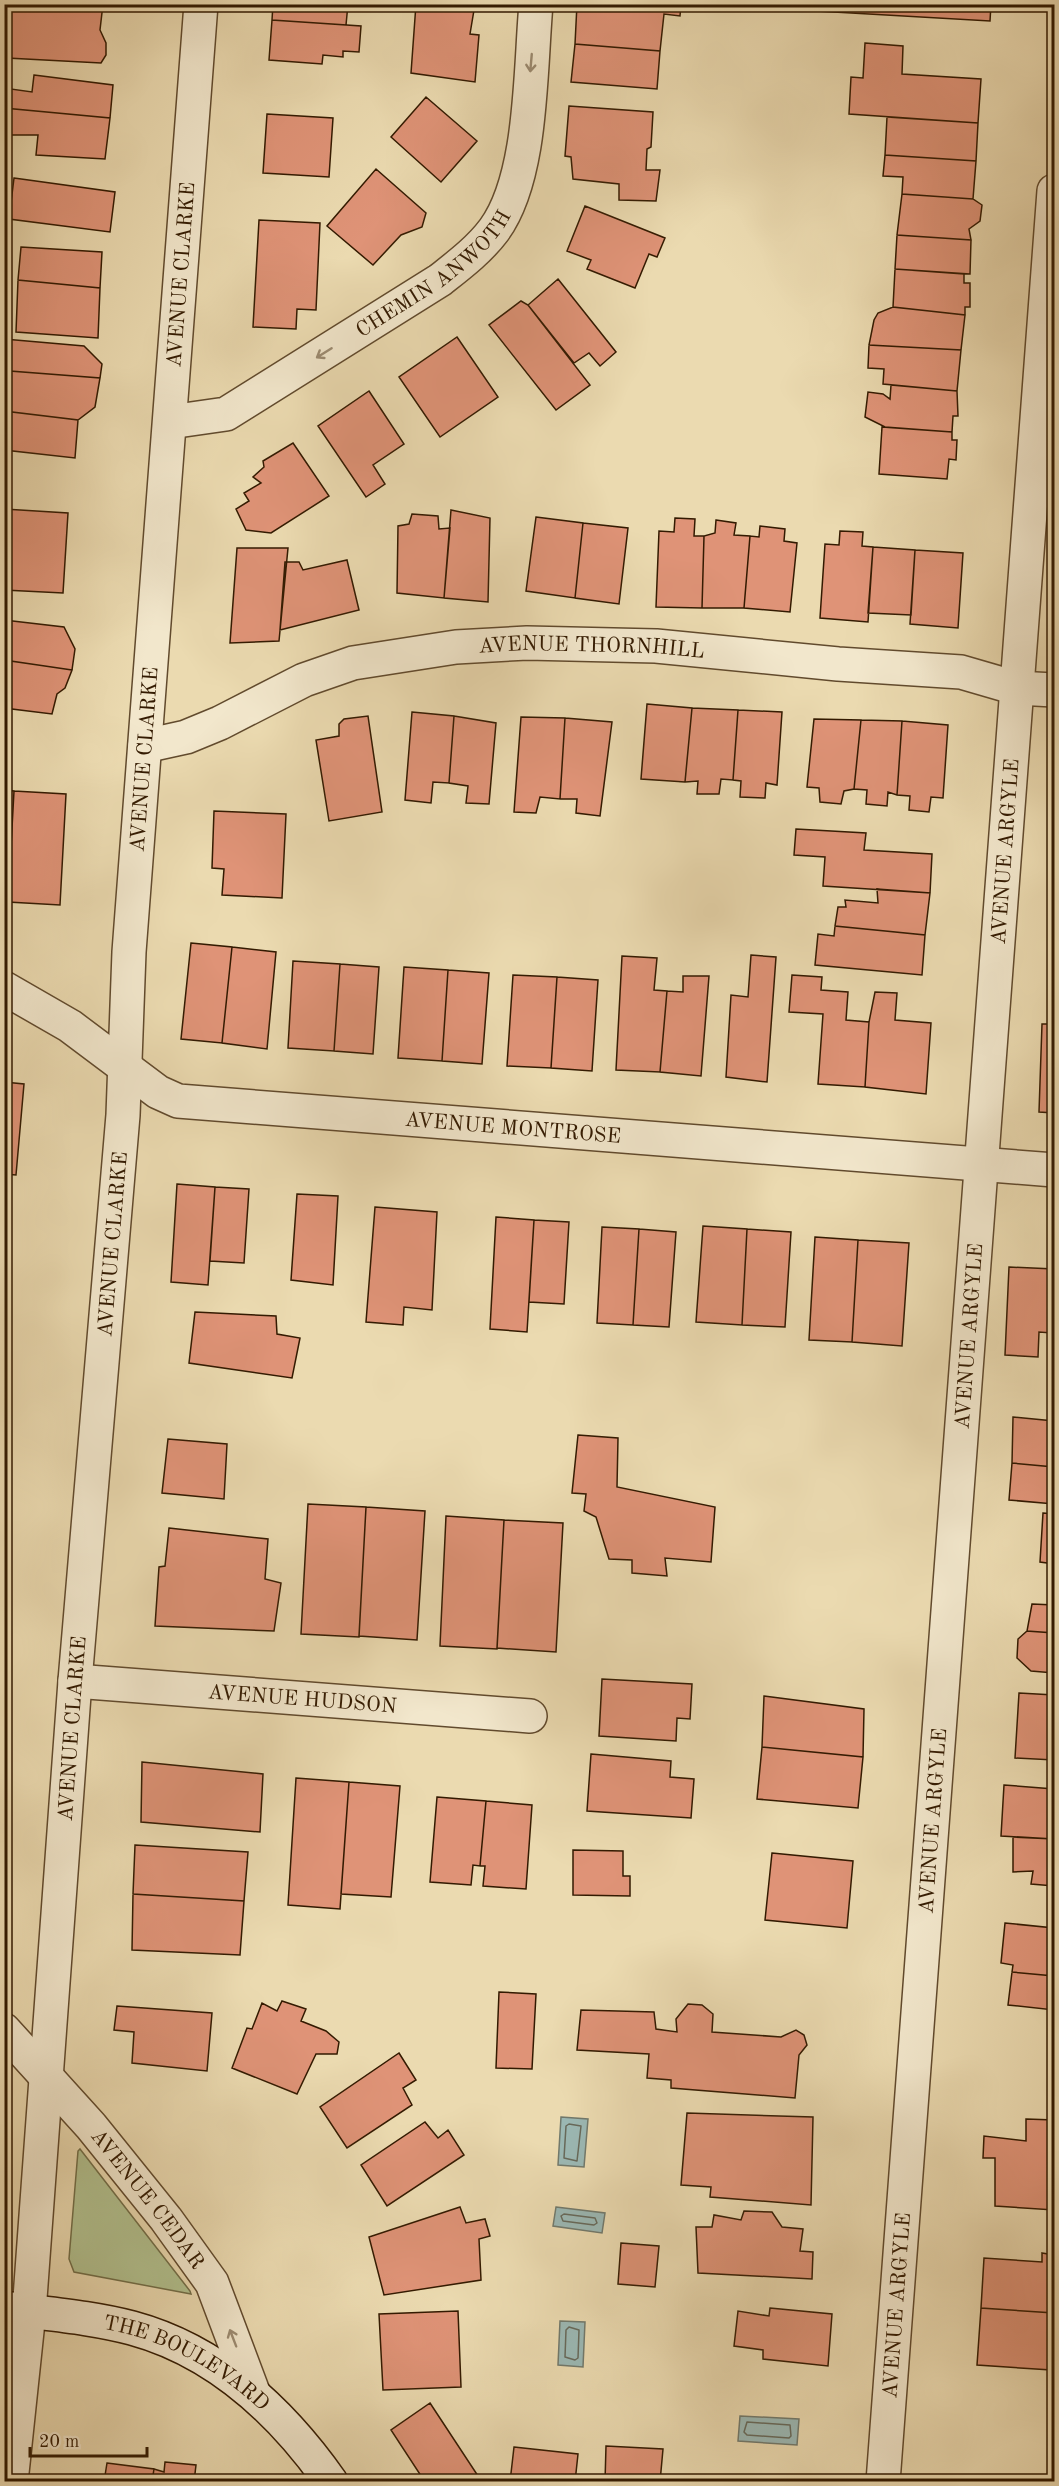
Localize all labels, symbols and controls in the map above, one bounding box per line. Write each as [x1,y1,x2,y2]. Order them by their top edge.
one-way arrow [525,52,536,72]
street label: AVENUE CLARKE [164,181,199,368]
street label: CHEMIN ANWOTH [353,207,516,342]
one-way arrow [316,347,333,359]
street label: AVENUE THORNHILL [478,634,706,663]
street label: AVENUE CLARKE [128,666,163,853]
street label: AVENUE ARGYLE [989,758,1024,945]
street label: AVENUE MONTROSE [404,1110,622,1148]
street label: AVENUE CLARKE [95,1151,132,1338]
street label: AVENUE ARGYLE [953,1243,987,1430]
street label: AVENUE CLARKE [56,1635,91,1822]
street label: AVENUE HUDSON [207,1682,398,1718]
street label: AVENUE ARGYLE [916,1727,951,1915]
street label: AVENUE CEDAR [86,2126,207,2273]
street label: AVENUE ARGYLE [880,2212,915,2399]
street label: THE BOULEVARD [102,2313,273,2415]
one-way arrow [227,2329,238,2347]
scale bar [30,2420,147,2458]
text: 20 m [39,2433,79,2451]

